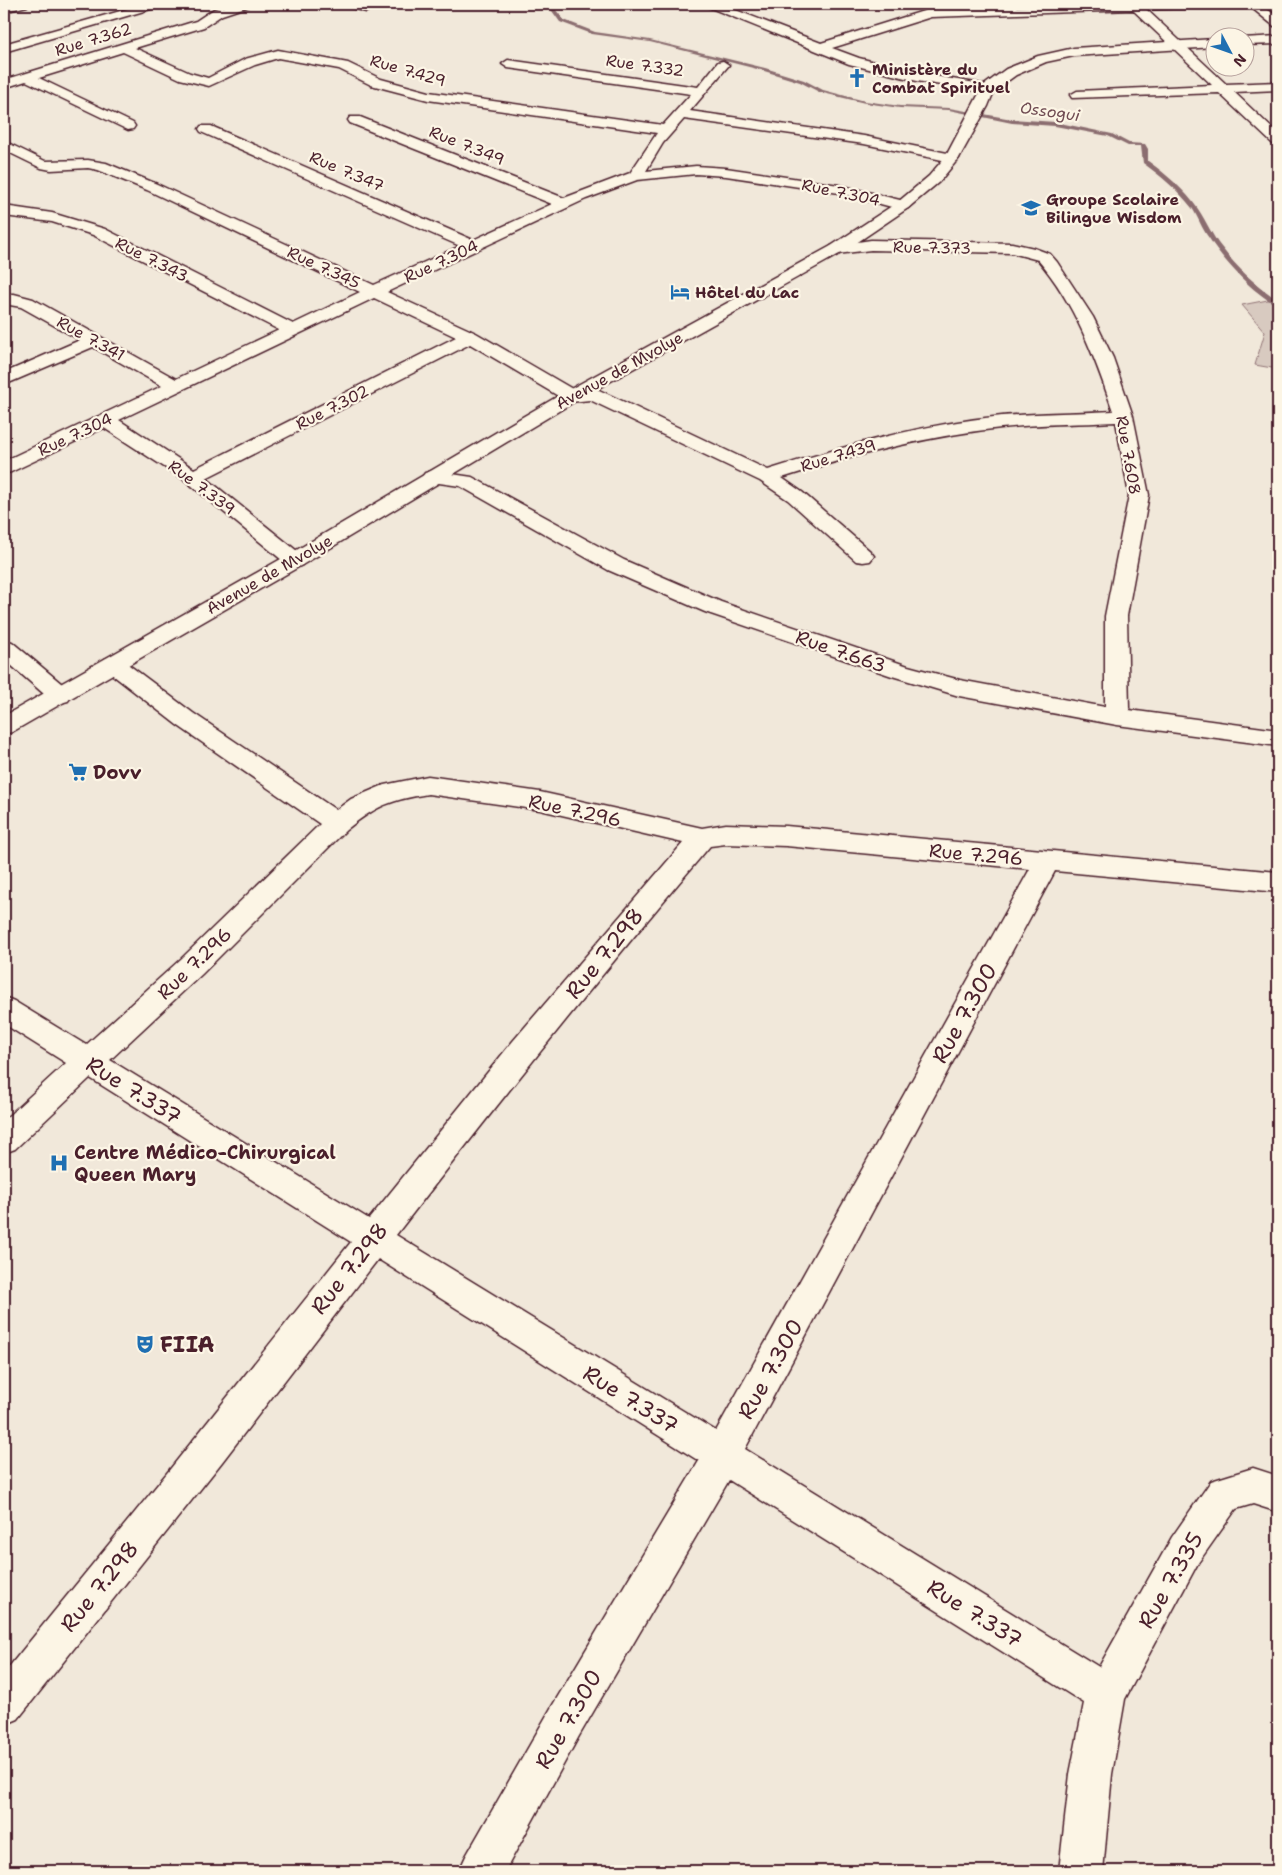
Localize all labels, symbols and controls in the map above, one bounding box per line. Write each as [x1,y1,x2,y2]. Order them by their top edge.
street label: Rue 7.362 [52,18,134,61]
north arrow [1204,28,1254,78]
street label: Rue 7.429 [368,50,448,91]
street label: Rue 7.332 [605,50,685,81]
text: N [1229,50,1250,71]
place label: Ministère du Combat Spirituel [872,59,1010,98]
church icon: Ministère du Combat Spirituel [846,67,868,89]
water label: Ossogui [1019,97,1082,126]
street label: Rue 7.349 [426,121,508,170]
street label: Rue 7.347 [306,146,387,197]
street label: Rue 7.304 [800,174,882,211]
place label: Groupe Scolaire Bilingue Wisdom [1046,189,1182,228]
school or university icon: Groupe Scolaire Bilingue Wisdom [1020,197,1042,219]
street label: Rue 7.343 [112,232,192,287]
street label: Rue 7.304 [401,235,482,288]
street label: Rue 7.373 [893,236,971,259]
street label: Rue 7.345 [284,241,364,293]
hotel icon: Hôtel du Lac [669,281,691,303]
place label: Hôtel du Lac [695,282,799,303]
street label: Rue 7.341 [53,311,129,366]
street label: Avenue de Mvolye [552,327,687,414]
street label: Rue 7.302 [292,380,372,435]
street label: Rue 7.304 [35,408,116,461]
street label: Rue 7.608 [1111,414,1146,496]
street label: Rue 7.439 [798,434,878,477]
street label: Rue 7.339 [164,455,239,519]
street label: Avenue de Mvolye [202,530,336,619]
street label: Rue 7.663 [792,624,889,679]
place label: Dovv [93,760,142,785]
supermarket icon: Dovv [67,761,89,783]
street label: Rue 7.296 [526,788,624,833]
street label: Rue 7.296 [928,838,1024,871]
street label: Rue 7.298 [559,902,650,1005]
street label: Rue 7.296 [152,922,237,1005]
street label: Rue 7.300 [925,958,1004,1069]
street label: Rue 7.337 [80,1050,187,1131]
place label: Centre Médico-Chirurgical Queen Mary [74,1140,336,1187]
hospital icon: Centre Médico-Chirurgical Queen Mary [48,1152,70,1174]
street label: Rue 7.298 [304,1216,395,1320]
street label: Rue 7.300 [731,1314,810,1425]
place label: FIIA [160,1330,215,1359]
theatre icon: FIIA [134,1333,156,1355]
street label: Rue 7.337 [577,1359,684,1440]
street label: Rue 7.335 [1131,1527,1210,1634]
street label: Rue 7.298 [54,1535,145,1638]
street label: Rue 7.337 [921,1573,1028,1654]
street label: Rue 7.300 [528,1664,609,1774]

